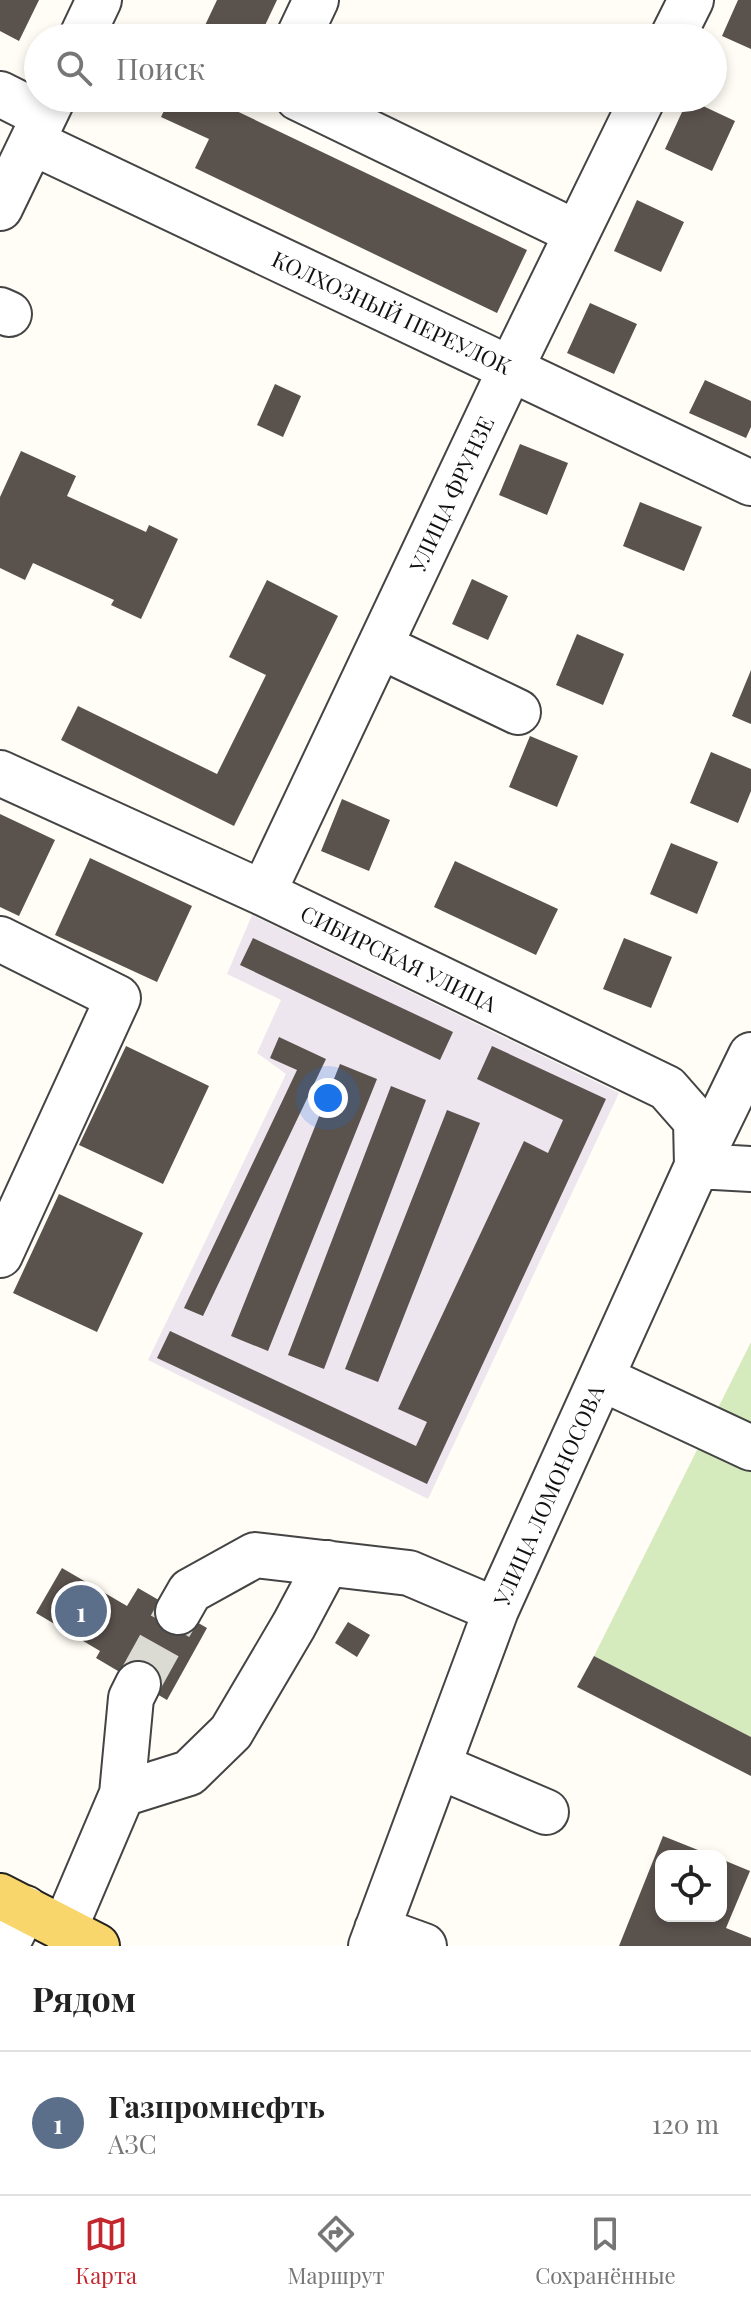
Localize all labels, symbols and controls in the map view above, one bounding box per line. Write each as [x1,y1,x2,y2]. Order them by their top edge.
search box [24,24,727,112]
icon: search [52,46,96,90]
text: Поиск [116,48,205,88]
street label: КОЛХОЗНЫЙ ПЕРЕУЛОК [267,243,517,381]
street label: УЛИЦА ФРУНЗЕ [401,411,500,578]
street label: СИБИРСКАЯ УЛИЦА [296,897,502,1019]
your location [308,1078,348,1118]
street label: УЛИЦА ЛОМОНОСОВА [485,1380,610,1611]
pin: 1 [55,1581,107,1641]
map controls [655,1850,727,1922]
button: locate [655,1850,727,1922]
text: Рядом [32,1975,136,2021]
text: Газпромнефть [108,2086,325,2126]
text: 1 [53,2106,63,2141]
text: 120 m [652,2106,719,2141]
text: АЗС [108,2126,157,2161]
tab: Карта [75,2212,137,2290]
tab: Маршрут [288,2212,385,2290]
tab: Сохранённые [535,2212,676,2290]

